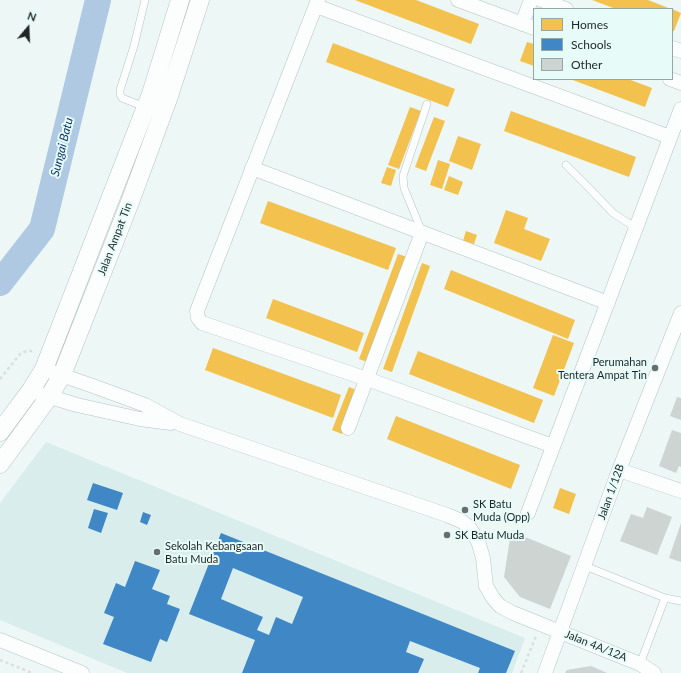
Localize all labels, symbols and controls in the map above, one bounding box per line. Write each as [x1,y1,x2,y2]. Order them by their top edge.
north arrow [8,8,48,48]
legend [533,8,673,80]
text: N [26,9,38,24]
text: Homes [571,17,608,32]
text: Schools [571,37,612,52]
text: Other [571,57,602,72]
water label: Sungai Batu [48,116,76,178]
street label: Jalan Ampat Tin [95,201,135,277]
place label: Perumahan Tentera Ampat Tin [558,355,647,381]
marker: Perumahan Tentera Ampat Tin [650,363,660,373]
street label: Jalan 1/12B [595,462,627,522]
place label: SK Batu Muda (Opp) [473,497,530,523]
marker: SK Batu Muda (Opp) [460,505,470,515]
place label: SK Batu Muda [455,528,524,542]
marker: SK Batu Muda [442,530,452,540]
place label: Sekolah Kebangsaan Batu Muda [165,539,263,565]
marker: Sekolah Kebangsaan Batu Muda [152,547,162,557]
street label: Jalan 4A/12A [563,628,629,664]

